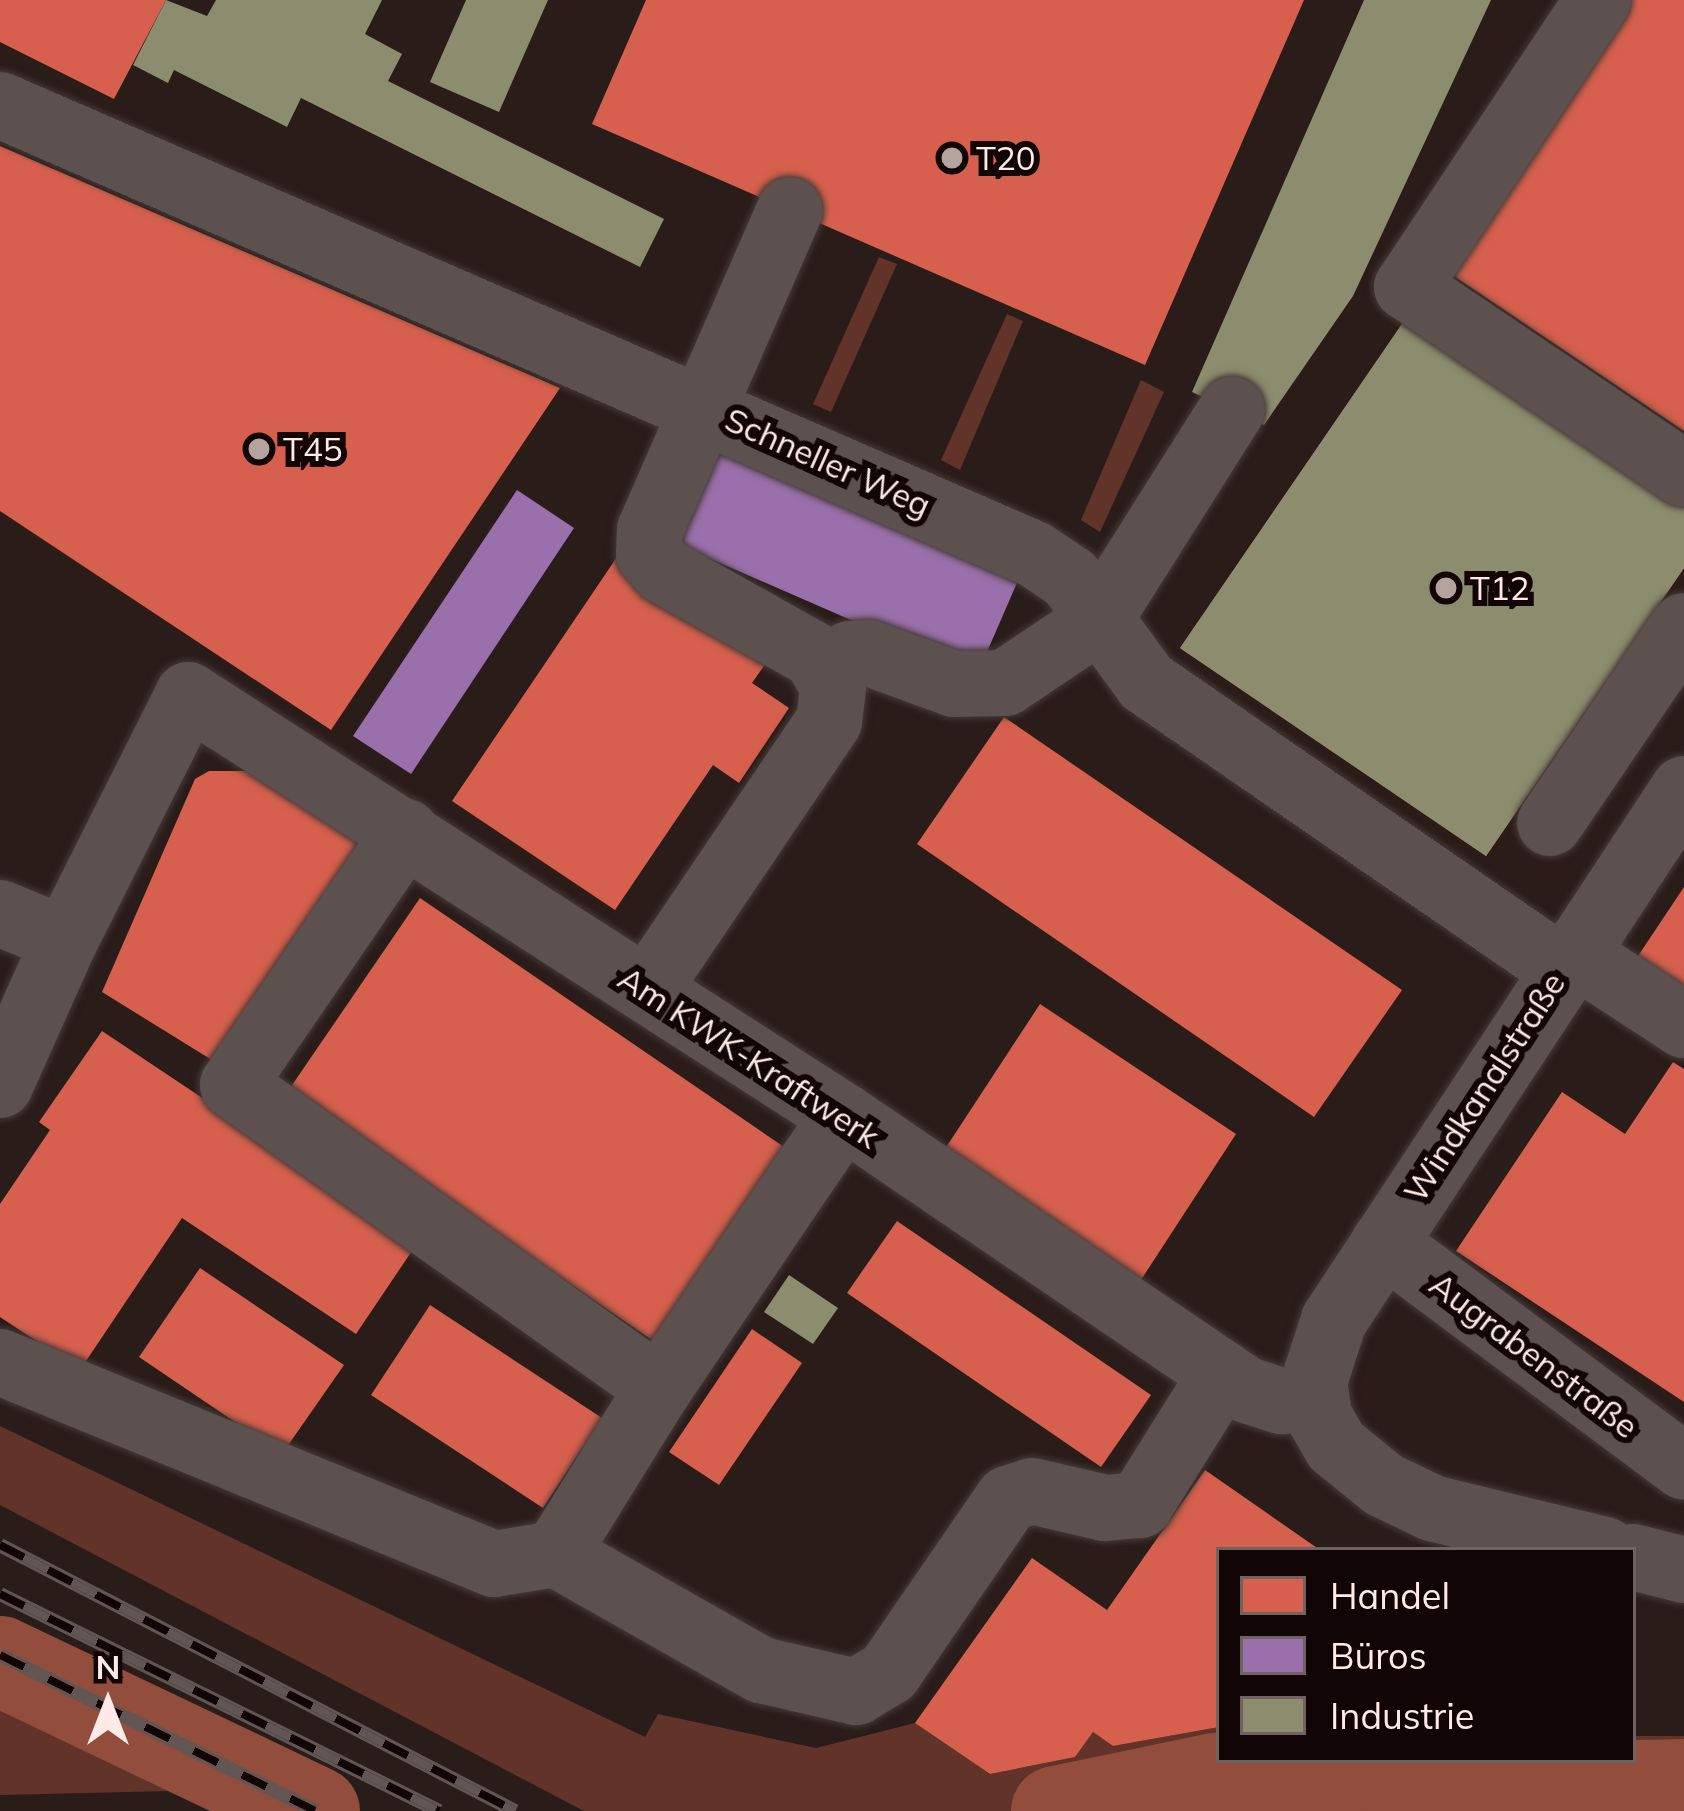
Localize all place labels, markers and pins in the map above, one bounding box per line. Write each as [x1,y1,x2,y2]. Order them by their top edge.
place label: T20 [976,138,1036,178]
marker: T20 [939,145,965,171]
place label: T45 [283,429,343,469]
marker: T45 [246,436,272,462]
place label: T12 [1470,568,1530,608]
marker: T12 [1433,575,1459,601]

